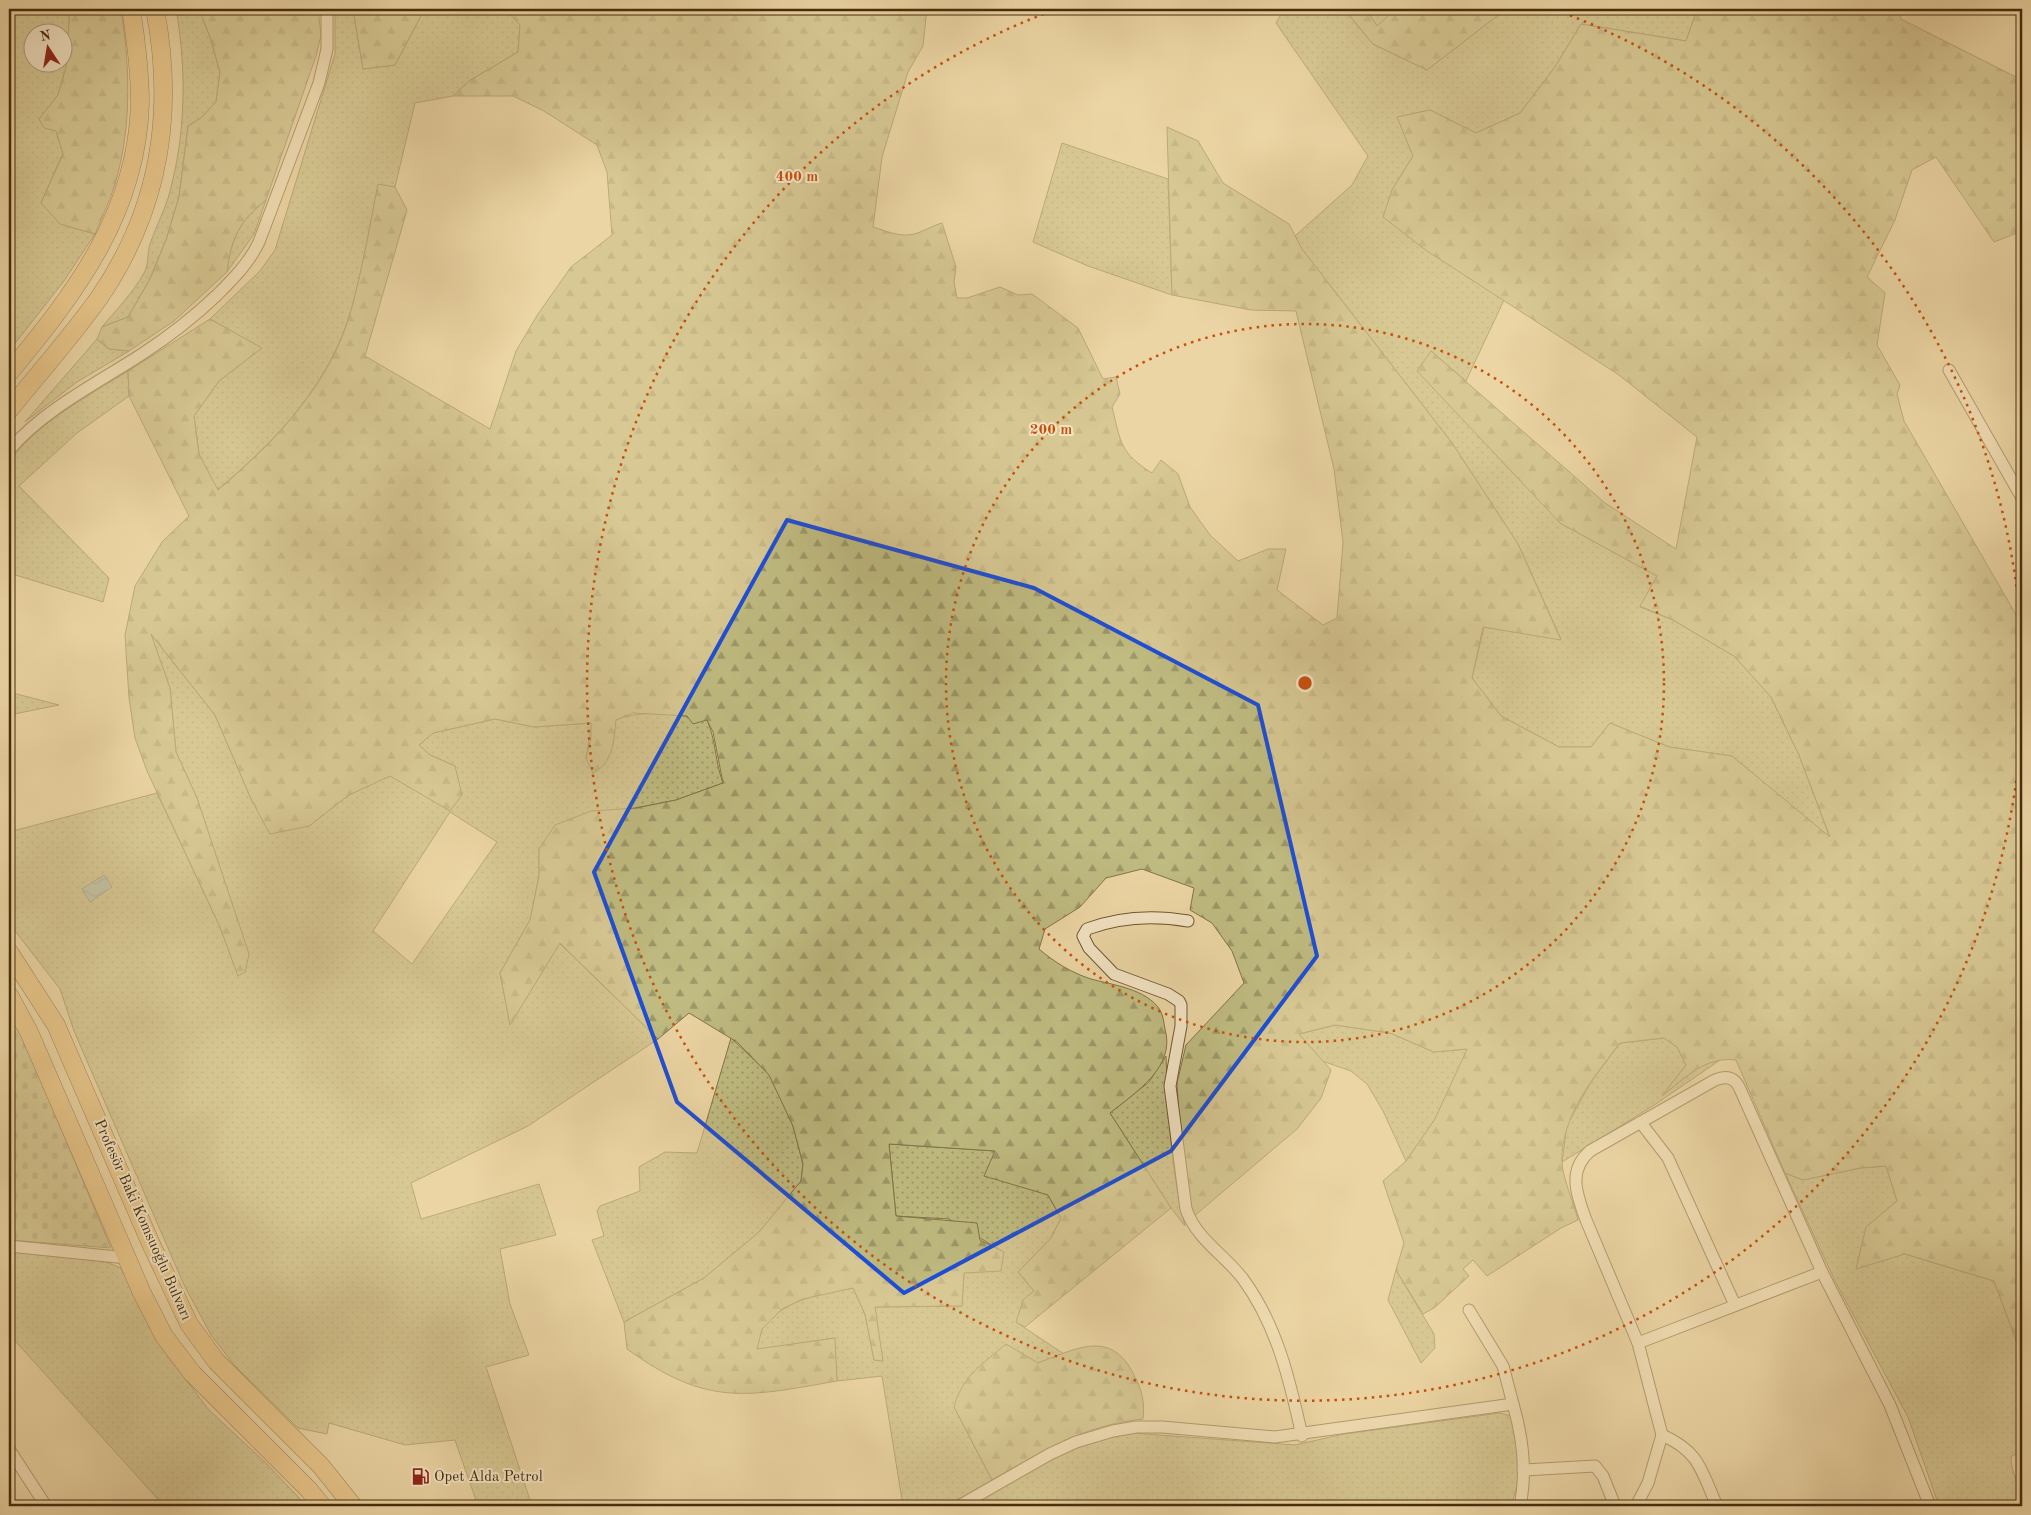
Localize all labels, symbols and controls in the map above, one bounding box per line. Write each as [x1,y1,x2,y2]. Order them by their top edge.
north arrow [22,22,72,72]
text: N [39,28,52,44]
text: 400 m [776,170,818,185]
text: 200 m [1030,423,1072,438]
centre of rings [1296,674,1314,692]
street label: Profesör Baki Komsuoğlu Bulvarı [91,1117,193,1323]
fuel station icon: Opet Alda Petrol [410,1467,430,1487]
place label: Opet Alda Petrol [434,1470,543,1485]

